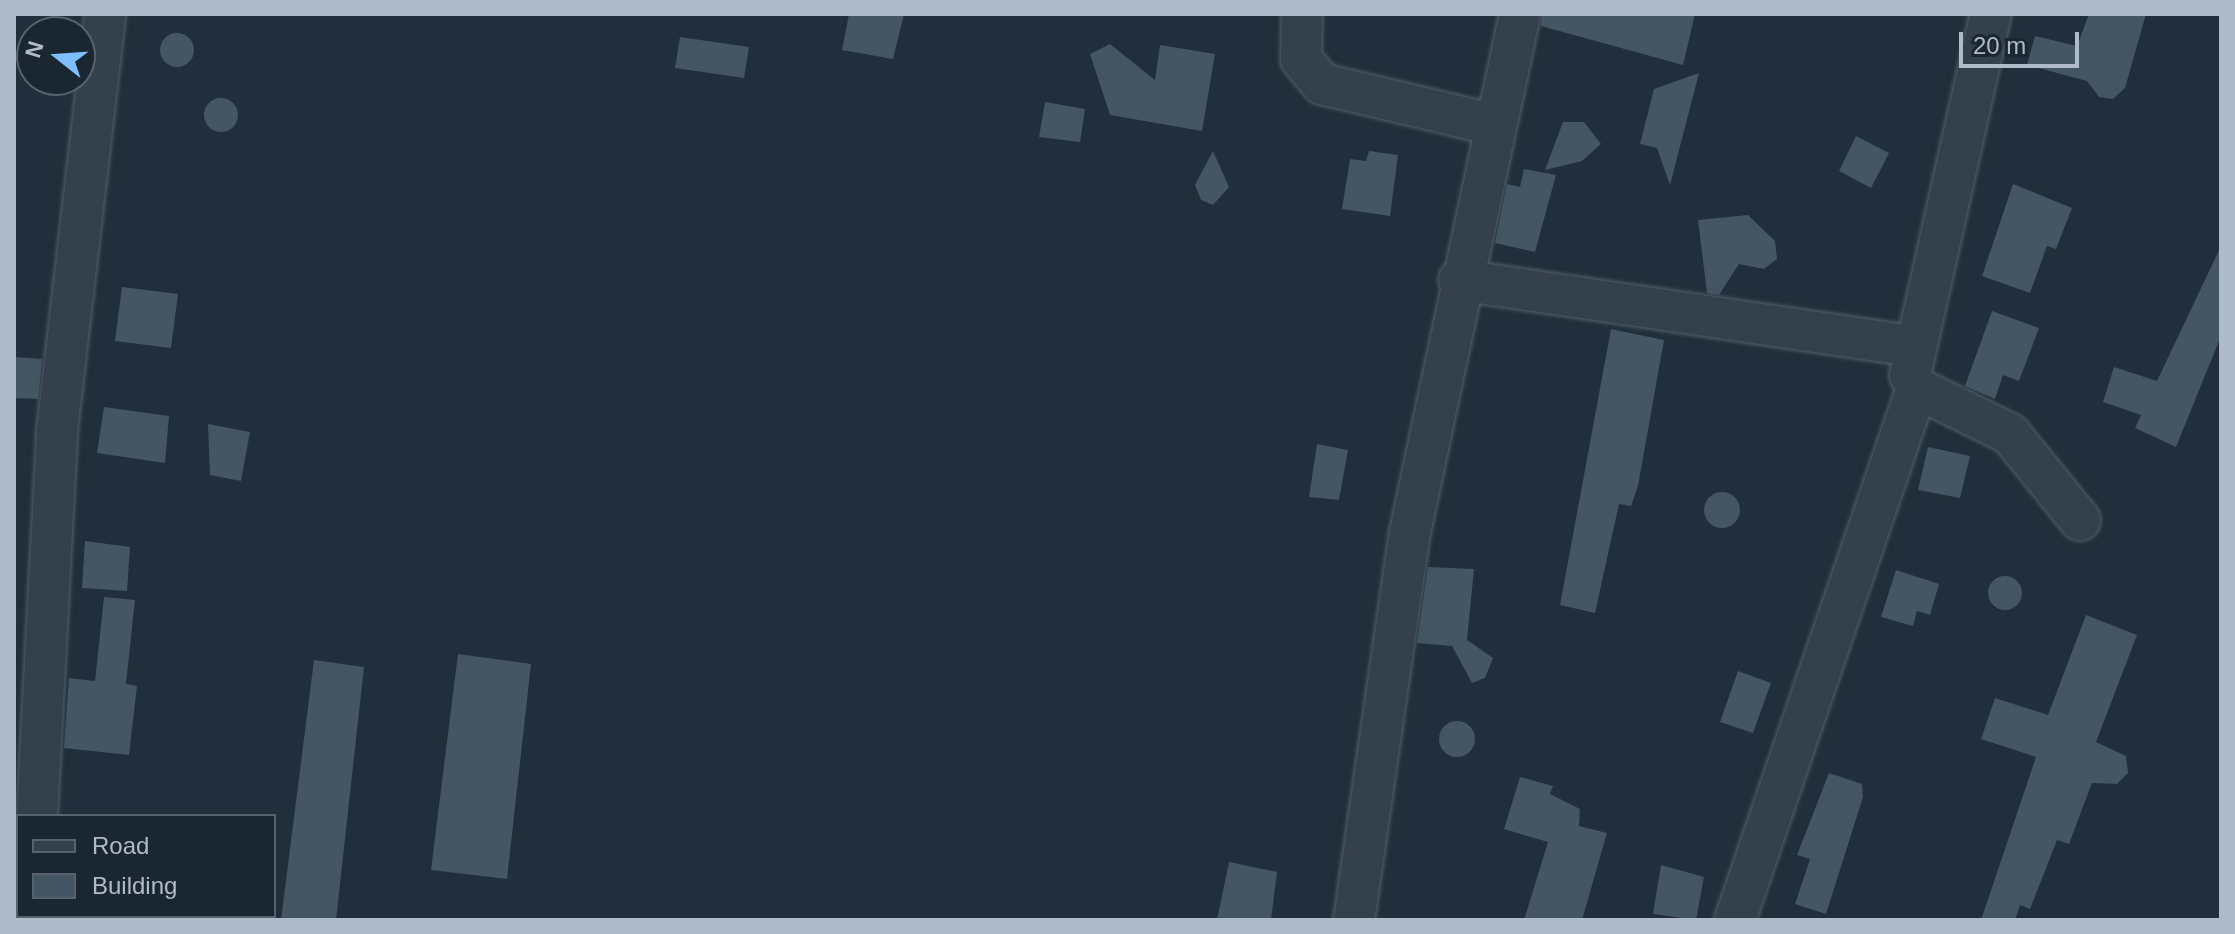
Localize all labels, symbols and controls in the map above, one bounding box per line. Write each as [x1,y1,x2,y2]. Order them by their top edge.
north arrow [16,16,96,96]
scale bar [1963,16,2083,66]
text: 20 m [1973,32,2026,59]
text: N [20,38,49,61]
legend [16,814,276,918]
text: Road [92,832,149,859]
text: Building [92,872,177,899]

